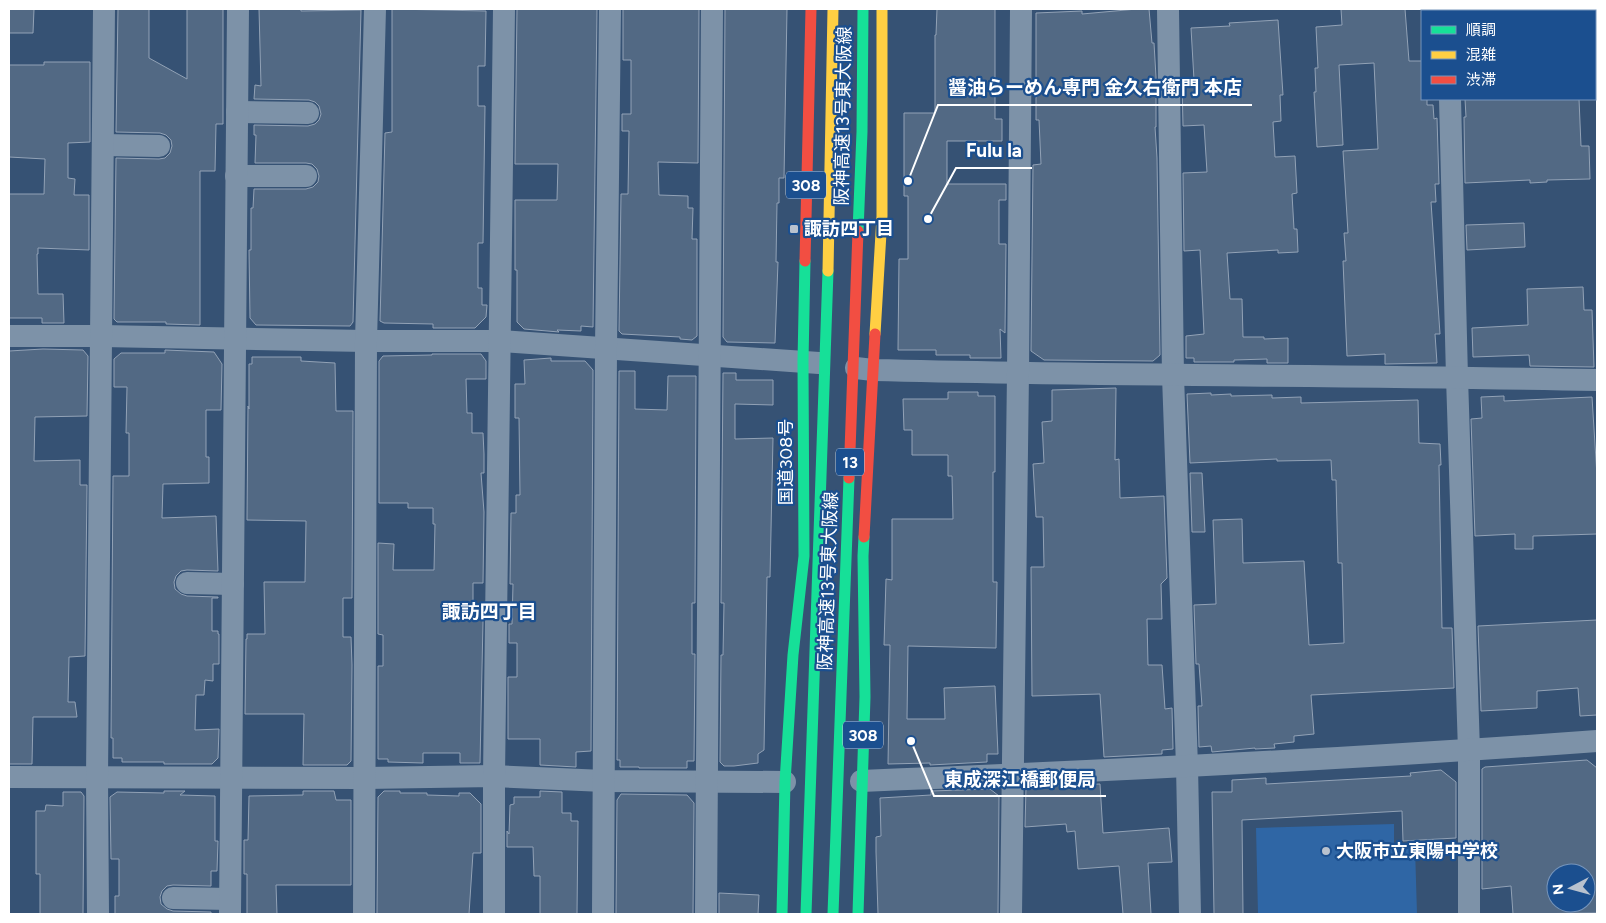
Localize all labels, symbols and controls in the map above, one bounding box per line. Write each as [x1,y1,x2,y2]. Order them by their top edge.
legend [1421,10,1596,100]
text: 順調 [1466,21,1496,39]
street label: 阪神高速13号東大阪線 [830,26,856,206]
text: 混雑 [1466,46,1496,64]
callout: 醤油らーめん専門 金久右衛門 本店 [938,71,1252,105]
text: 渋滞 [1466,71,1496,89]
text: 醤油らーめん専門 金久右衛門 本店 [948,76,1242,99]
callout: Fulu la [956,134,1032,168]
text: Fulu la [966,139,1022,162]
road number: 308 [786,172,826,198]
place label: 諏訪四丁目 [804,218,894,240]
marker: 諏訪四丁目 [788,223,800,235]
street label: 国道308号 [775,419,797,505]
road number: 13 [836,448,864,476]
street label: 阪神高速13号東大阪線 [814,491,842,671]
district label: 諏訪四丁目 [441,600,537,623]
road number: 308 [843,722,883,748]
callout: 東成深江橋郵便局 [934,762,1106,796]
text: 東成深江橋郵便局 [944,768,1096,791]
place label: 大阪市立東陽中学校 [1336,840,1498,862]
marker: 大阪市立東陽中学校 [1320,845,1332,857]
north arrow [1546,863,1596,913]
text: N [1550,883,1568,896]

